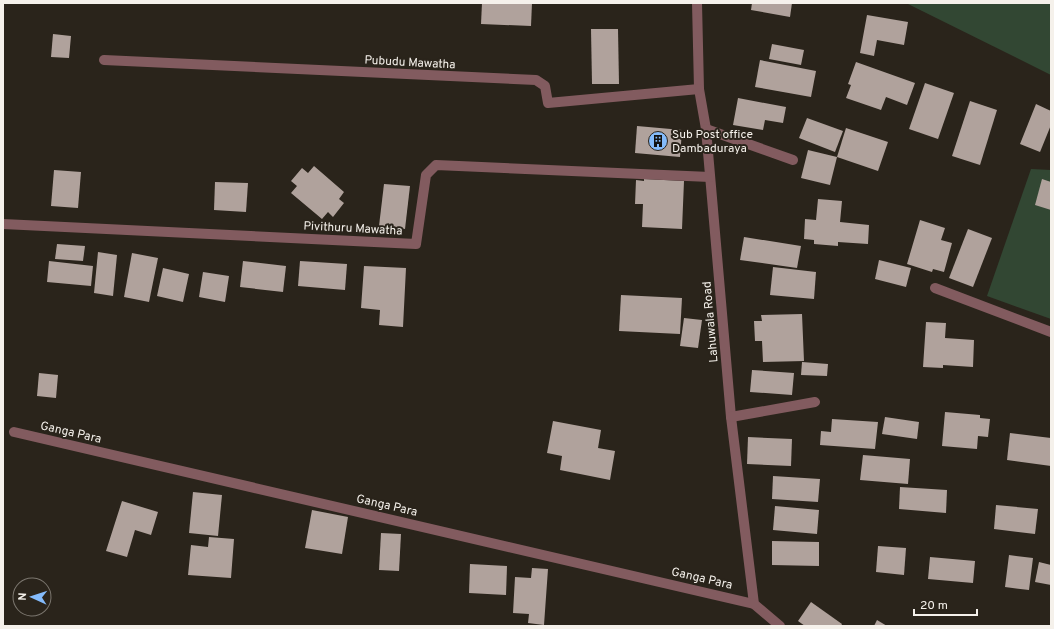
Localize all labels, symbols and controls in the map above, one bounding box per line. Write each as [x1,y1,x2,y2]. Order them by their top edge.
street label: Pubudu Mawatha [364,53,456,73]
place label: Sub Post office Dambaduraya [672,127,753,157]
building icon: Sub Post office Dambaduraya [647,130,669,152]
street label: Pivithuru Mawatha [303,218,403,240]
street label: Lahuwala Road [699,281,723,363]
street label: Ganga Para [39,418,103,448]
street label: Ganga Para [355,491,419,521]
street label: Ganga Para [670,564,734,594]
north arrow [12,577,52,617]
scale bar [914,591,977,617]
text: N [16,592,30,601]
text: 20 m [920,598,948,614]

